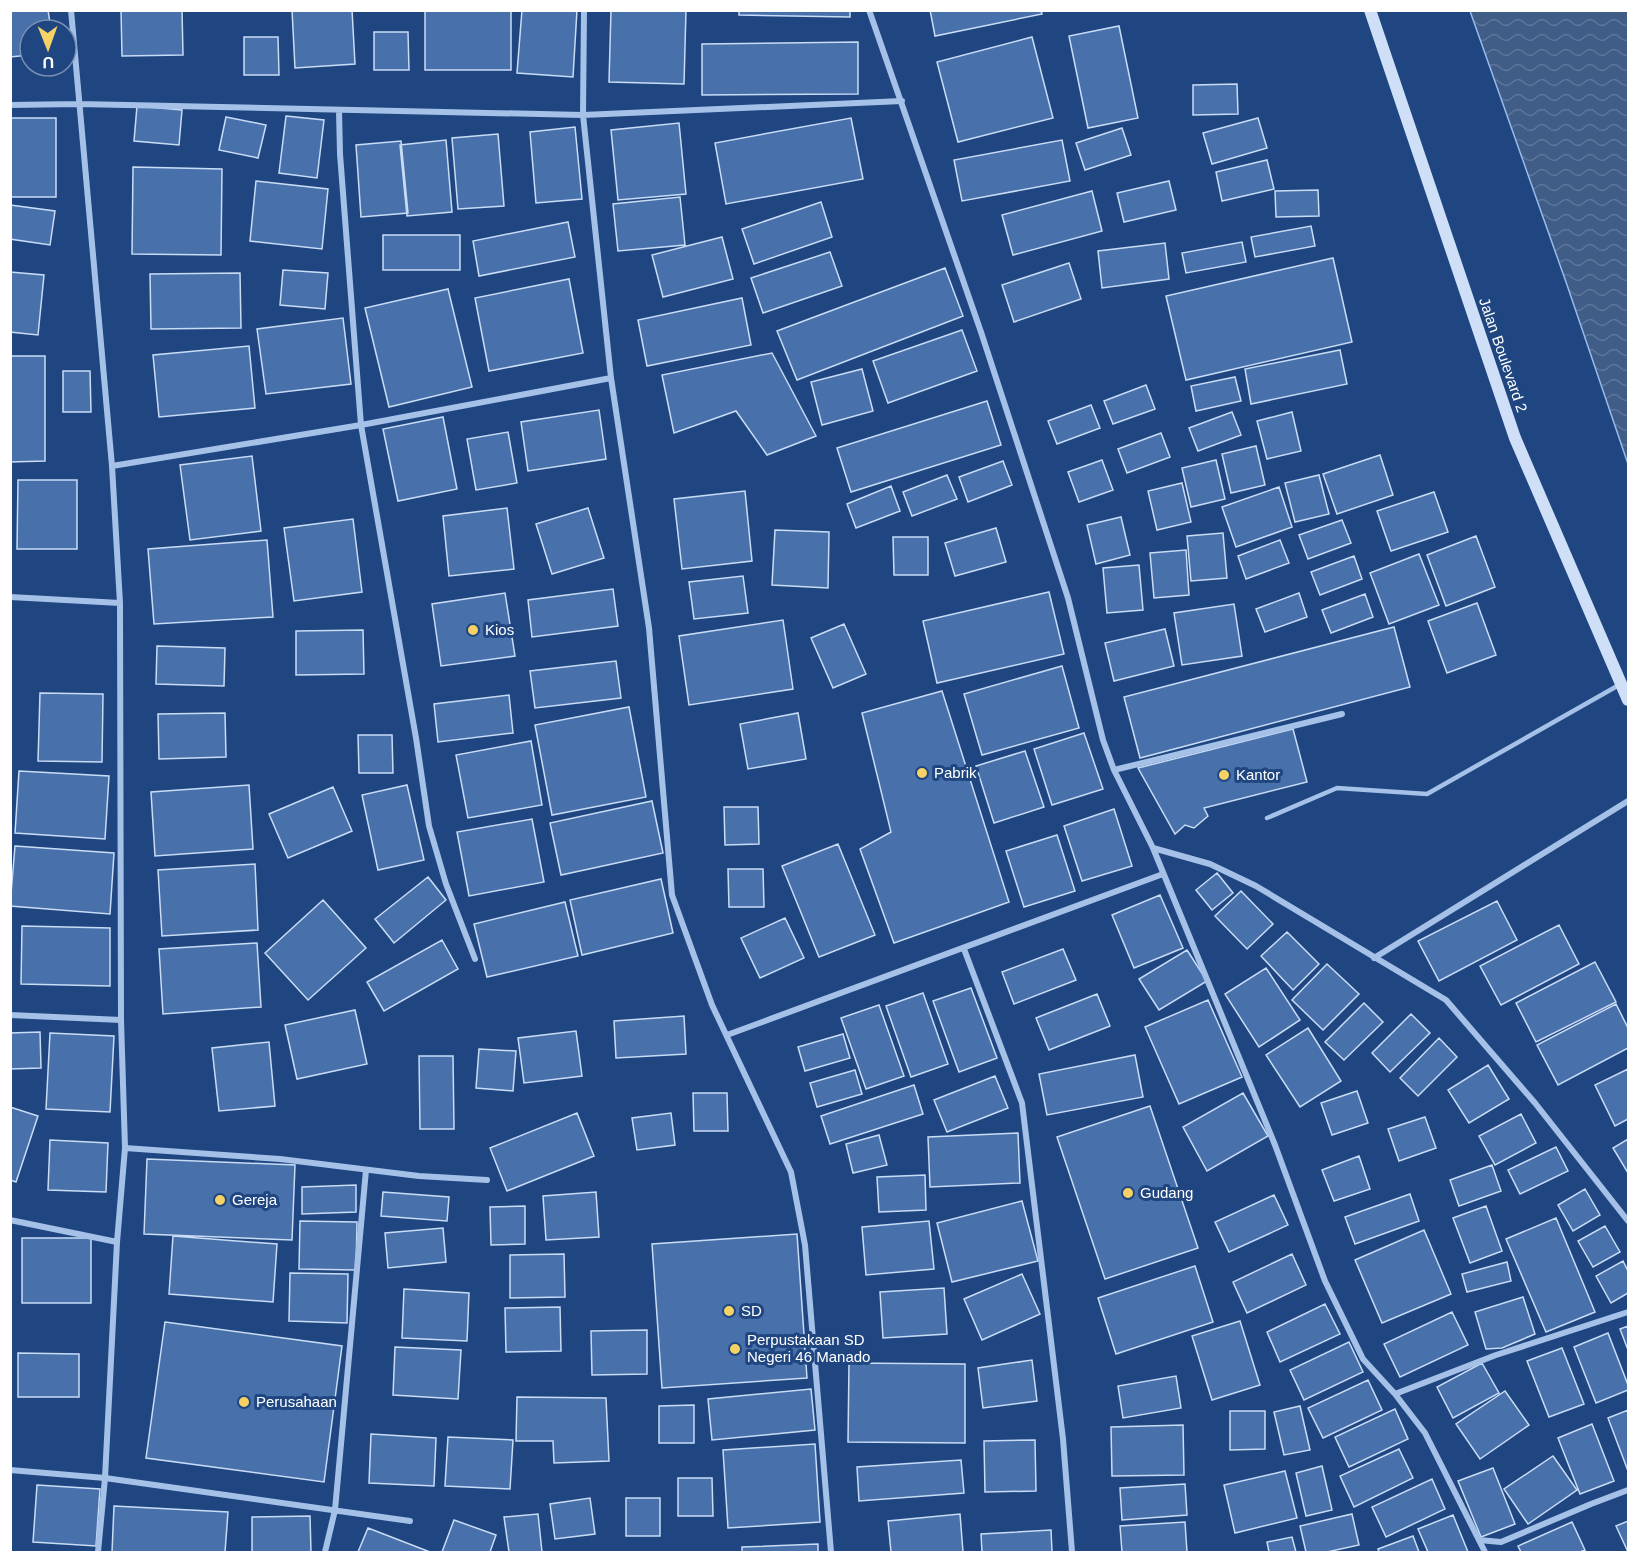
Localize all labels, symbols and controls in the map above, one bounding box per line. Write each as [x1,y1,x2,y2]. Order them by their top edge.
north arrow [18,18,78,78]
text: U [42,54,54,71]
street label: Jalan Boulevard 2 [1476,295,1531,414]
place label: Kios [485,621,514,638]
marker: Kios [466,623,480,637]
place label: Pabrik [934,764,977,781]
marker: Pabrik [915,766,929,780]
place label: Kantor [1236,766,1280,783]
marker: Kantor [1217,768,1231,782]
place label: Gudang [1140,1184,1193,1201]
marker: Gudang [1121,1186,1135,1200]
place label: Gereja [232,1191,278,1208]
marker: Gereja [213,1193,227,1207]
place label: SD [741,1302,762,1319]
marker: SD [722,1304,736,1318]
place label: Perpustakaan SD Negeri 46 Manado [747,1331,870,1365]
marker: Perpustakaan SD Negeri 46 Manado [728,1342,742,1356]
place label: Perusahaan [256,1393,337,1410]
marker: Perusahaan [237,1395,251,1409]

